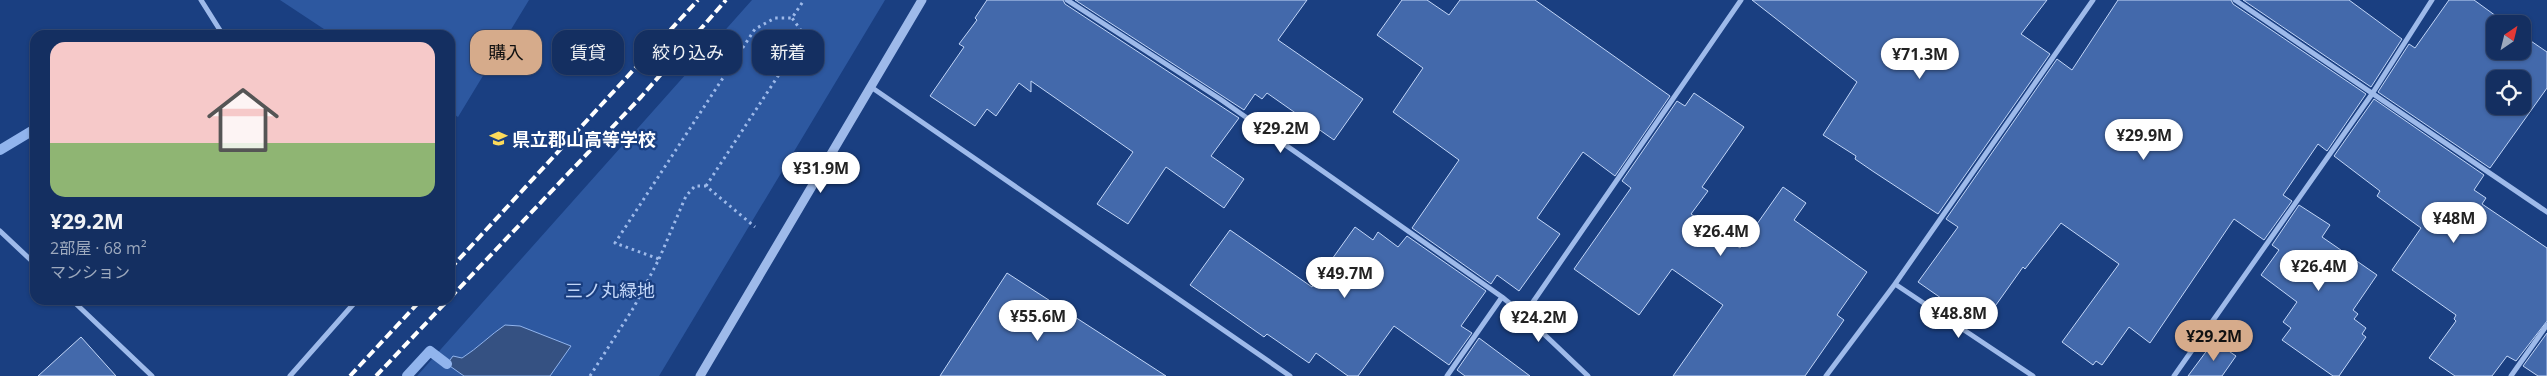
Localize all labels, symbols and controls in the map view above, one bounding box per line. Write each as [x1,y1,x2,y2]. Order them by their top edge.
north arrow [2486,15,2531,60]
map controls [2486,15,2531,115]
chip: 購入 [470,30,542,75]
chip: 賃貸 [552,30,624,75]
chip: 絞り込み [634,30,742,75]
chip: 新着 [752,30,824,75]
pin: ¥71.3M [1879,38,1961,80]
text: ¥71.3M [1892,43,1948,65]
button: locate [2486,70,2531,115]
icon: home [198,75,288,165]
pin: ¥29.2M [1240,112,1322,154]
text: ¥29.2M [1253,117,1309,139]
pin: ¥29.9M [2103,119,2185,161]
text: ¥29.9M [2116,124,2172,146]
place label: 県立郡山高等学校 [512,127,656,151]
school or university icon: 県立郡山高等学校 [488,129,508,149]
pin: ¥31.9M [780,152,862,194]
text: ¥31.9M [793,157,849,179]
pin: ¥48M [2424,202,2484,244]
text: ¥29.2M [50,207,124,235]
text: ¥48M [2433,207,2475,229]
pin: ¥26.4M [1680,214,1762,257]
text: ¥26.4M [1693,220,1749,242]
text: 2部屋 · 68 m² [50,237,147,259]
pin: ¥26.4M [2278,250,2360,292]
text: ¥26.4M [2291,255,2347,277]
pin: ¥49.7M [1304,256,1386,299]
text: マンション [50,261,130,283]
text: ¥49.7M [1317,262,1373,284]
park label: 三ノ丸緑地 [565,278,655,302]
pin: ¥48.8M [1918,296,2000,339]
pin: ¥55.6M [997,300,1079,342]
pin: ¥24.2M [1498,300,1580,343]
text: ¥48.8M [1931,302,1987,324]
text: ¥55.6M [1010,305,1066,327]
text: ¥24.2M [1511,306,1567,328]
pin: ¥29.2M [2173,320,2255,362]
text: ¥29.2M [2186,325,2242,347]

